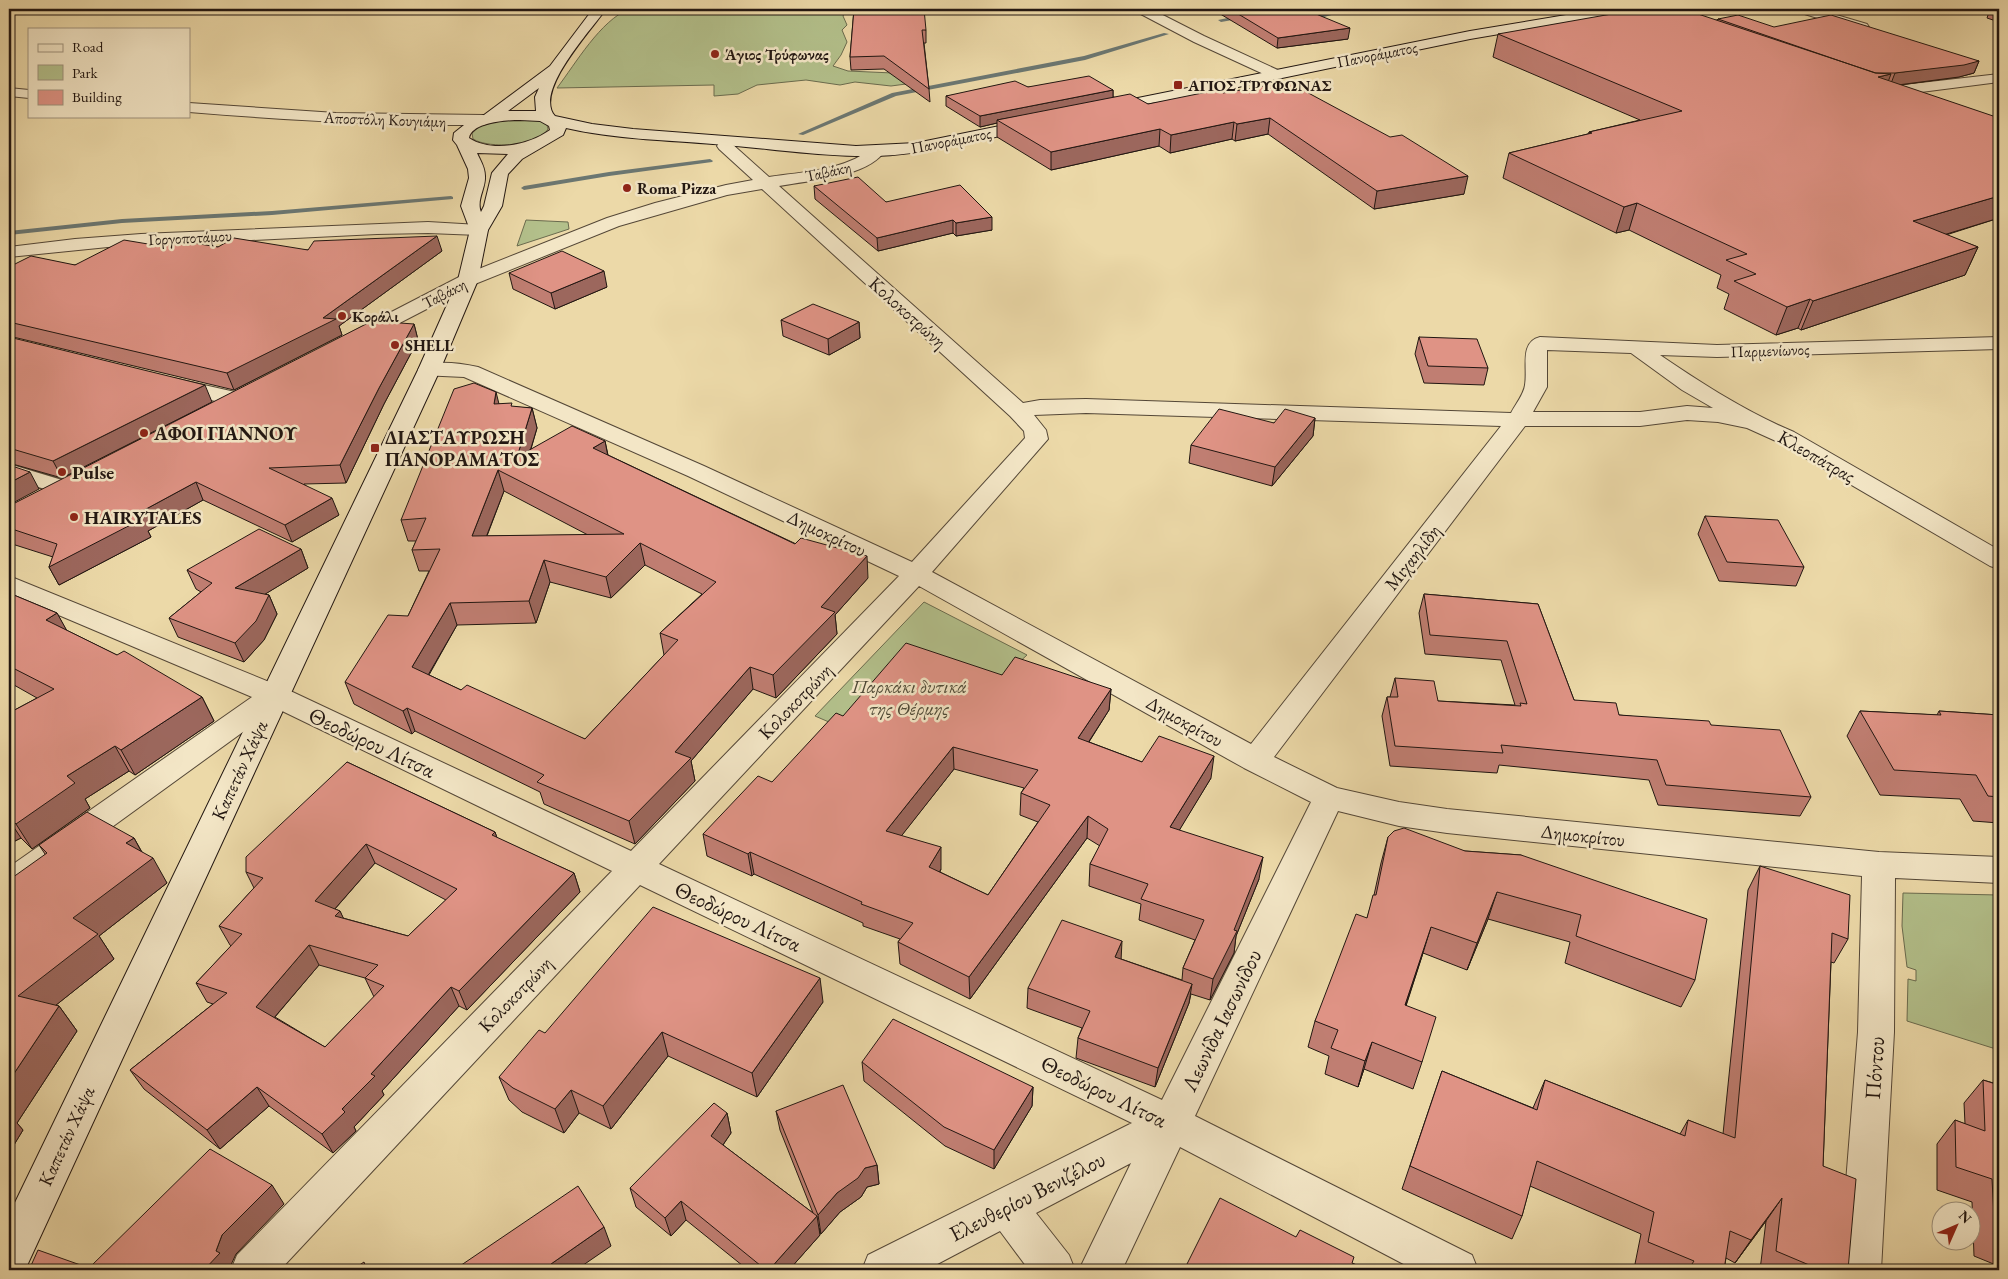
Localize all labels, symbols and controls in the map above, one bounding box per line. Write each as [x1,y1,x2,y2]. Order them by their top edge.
legend [28,28,190,118]
street label: Πανοράματος [1335,36,1420,73]
text: Road [72,37,104,56]
place label: Άγιος Τρύφωνας [724,44,829,65]
marker: Άγιος Τρύφωνας [709,48,721,60]
text: Park [72,63,99,82]
place label: ΑΓΙΟΣ ΤΡΥΦΩΝΑΣ [1187,75,1332,96]
marker: ΑΓΙΟΣ ΤΡΥΦΩΝΑΣ [1172,79,1184,91]
text: Building [72,87,122,106]
street label: Αποστόλη Κουγιάμη [322,107,447,132]
street label: Πανοράματος [909,122,994,159]
street label: Ταβάκη [803,156,853,187]
place label: Roma Pizza [637,178,717,199]
marker: Roma Pizza [621,182,633,194]
street label: Γοργοποτάμου [148,225,232,250]
street label: Κολοκοτρώνη [863,271,952,354]
street label: Ταβάκη [419,273,470,313]
place label: Κοράλι [352,306,399,327]
marker: Κοράλι [336,310,348,322]
place label: SHELL [405,335,454,356]
marker: SHELL [389,339,401,351]
street label: Παρμενίωνος [1730,339,1810,362]
place label: ΑΦΟΙ ΓΙΑΝΝΟΥ [153,421,297,446]
street label: Κλεοπάτρας [1774,424,1860,489]
place label: ΔΙΑΣΤΑΥΡΩΣΗ ΠΑΝΟΡΑΜΑΤΟΣ [385,425,539,472]
marker: ΑΦΟΙ ΓΙΑΝΝΟΥ [138,427,150,439]
marker: ΔΙΑΣΤΑΥΡΩΣΗ ΠΑΝΟΡΑΜΑΤΟΣ [369,442,381,454]
place label: Pulse [72,460,114,485]
marker: Pulse [56,466,68,478]
street label: Δημοκρίτου [783,504,870,563]
place label: HAIRYTALES [84,505,202,530]
marker: HAIRYTALES [68,511,80,523]
street label: Μιχαηλίδη [1379,519,1446,596]
street label: Κολοκοτρώνη [753,658,838,745]
park label: Παρκάκι δυτικά της Θέρμης [851,674,966,721]
street label: Δημοκρίτου [1142,690,1228,753]
street label: Θεοδώρου Λίτσα [304,700,441,785]
street label: Καπετάν Χάψα [206,716,274,824]
street label: Δημοκρίτου [1540,819,1626,852]
street label: Θεοδώρου Λίτσα [670,874,807,959]
street label: Λεωνίδα Ιασωνίδου [1174,944,1268,1097]
street label: Κολοκοτρώνη [473,951,558,1038]
street label: Πόντου [1858,1035,1891,1101]
street label: Θεοδώρου Λίτσα [1036,1048,1173,1135]
street label: Καπετάν Χάψα [33,1082,101,1190]
street label: Ελευθερίου Βενιζέλου [944,1145,1110,1248]
north arrow [1930,1202,1980,1252]
text: N [1955,1206,1976,1228]

